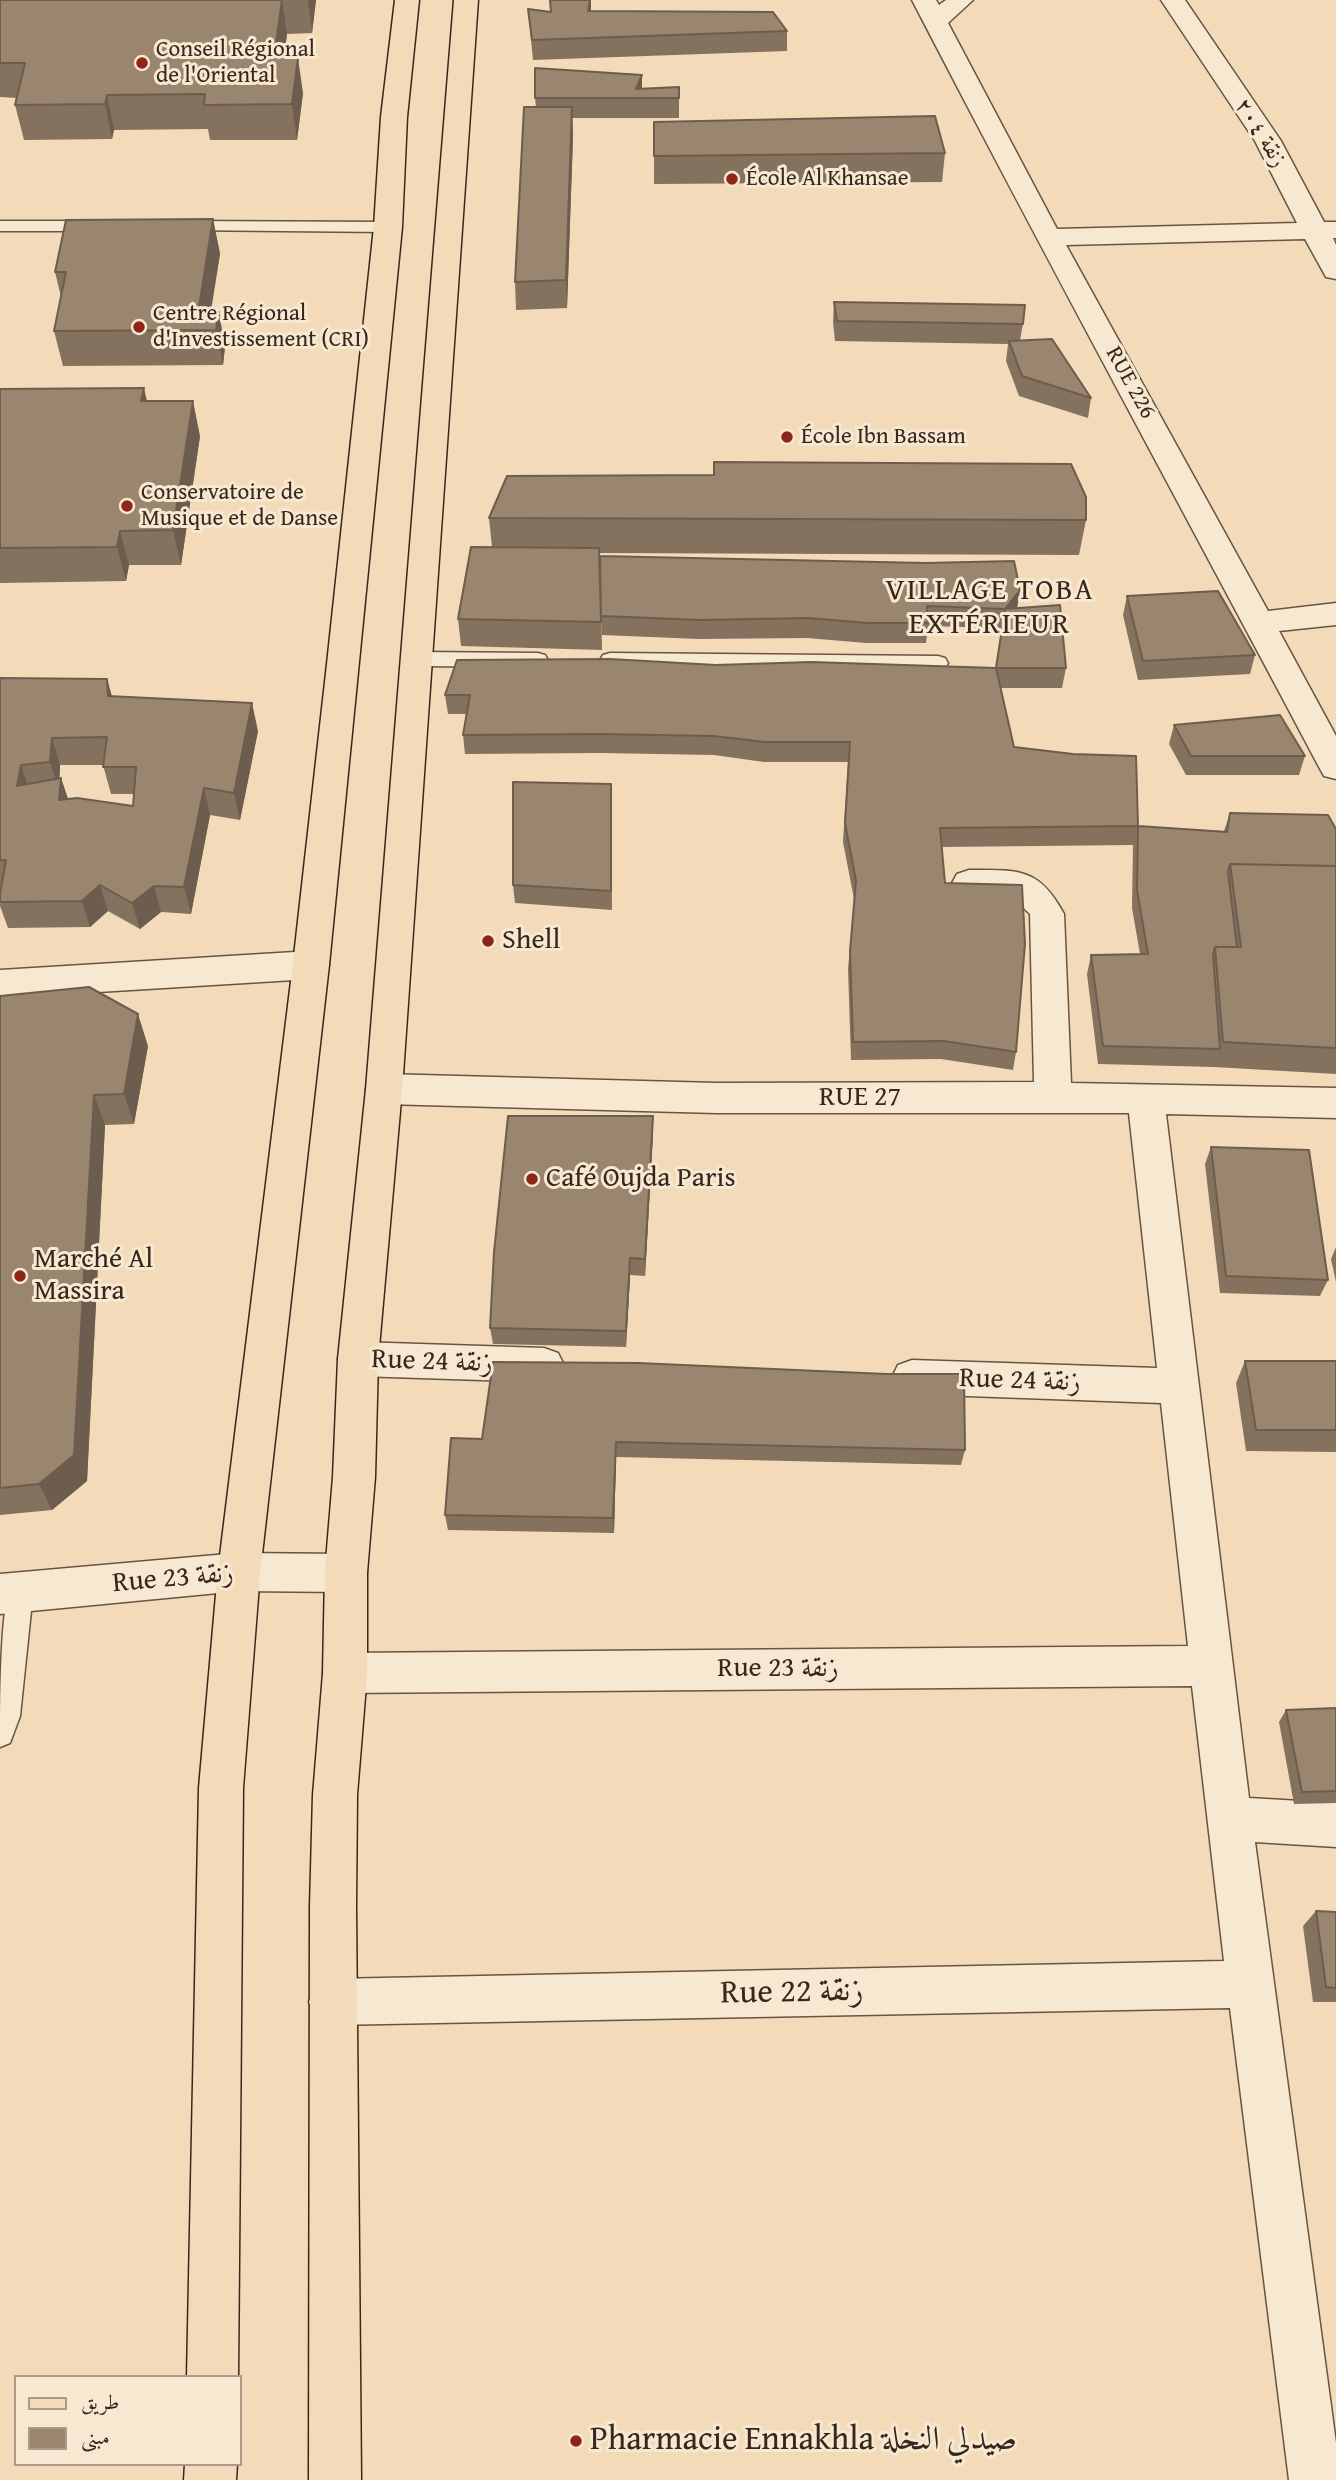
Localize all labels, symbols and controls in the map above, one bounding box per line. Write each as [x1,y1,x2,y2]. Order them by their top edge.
place label: Conseil Régional de l'Oriental [156,36,315,90]
marker: Conseil Régional de l'Oriental [134,55,150,71]
street label: زنقة ٢٠٤ [1228,93,1292,173]
place label: École Al Khansae [746,165,908,193]
marker: École Al Khansae [724,171,740,187]
place label: Centre Régional d'Investissement (CRI) [153,300,369,354]
marker: Centre Régional d'Investissement (CRI) [131,319,147,335]
street label: RUE 226 [1099,342,1161,424]
place label: École Ibn Bassam [801,423,966,451]
marker: École Ibn Bassam [779,429,795,445]
place label: Conservatoire de Musique et de Danse [141,479,338,533]
marker: Conservatoire de Musique et de Danse [119,498,135,514]
district label: VILLAGE TOBA EXTÉRIEUR [887,573,1093,644]
place label: Shell [502,924,560,958]
marker: Shell [480,933,496,949]
street label: RUE 27 [819,1081,901,1115]
place label: Café Oujda Paris [546,1162,736,1196]
marker: Café Oujda Paris [524,1171,540,1187]
place label: Marché Al Massira [34,1243,153,1309]
marker: Marché Al Massira [12,1268,28,1284]
street label: Rue 24 زنقة [371,1343,493,1381]
street label: Rue 24 زنقة [959,1362,1081,1400]
street label: Rue 23 زنقة [111,1557,235,1601]
street label: Rue 23 زنقة [717,1652,839,1686]
street label: Rue 22 زنقة [720,1972,864,2014]
legend [14,2375,242,2466]
text: طريق [81,2386,119,2417]
text: مبنى [81,2421,110,2452]
place label: Pharmacie Ennakhla صيدلي النخلة [590,2421,1017,2461]
marker: Pharmacie Ennakhla صيدلي النخلة [568,2433,584,2449]

